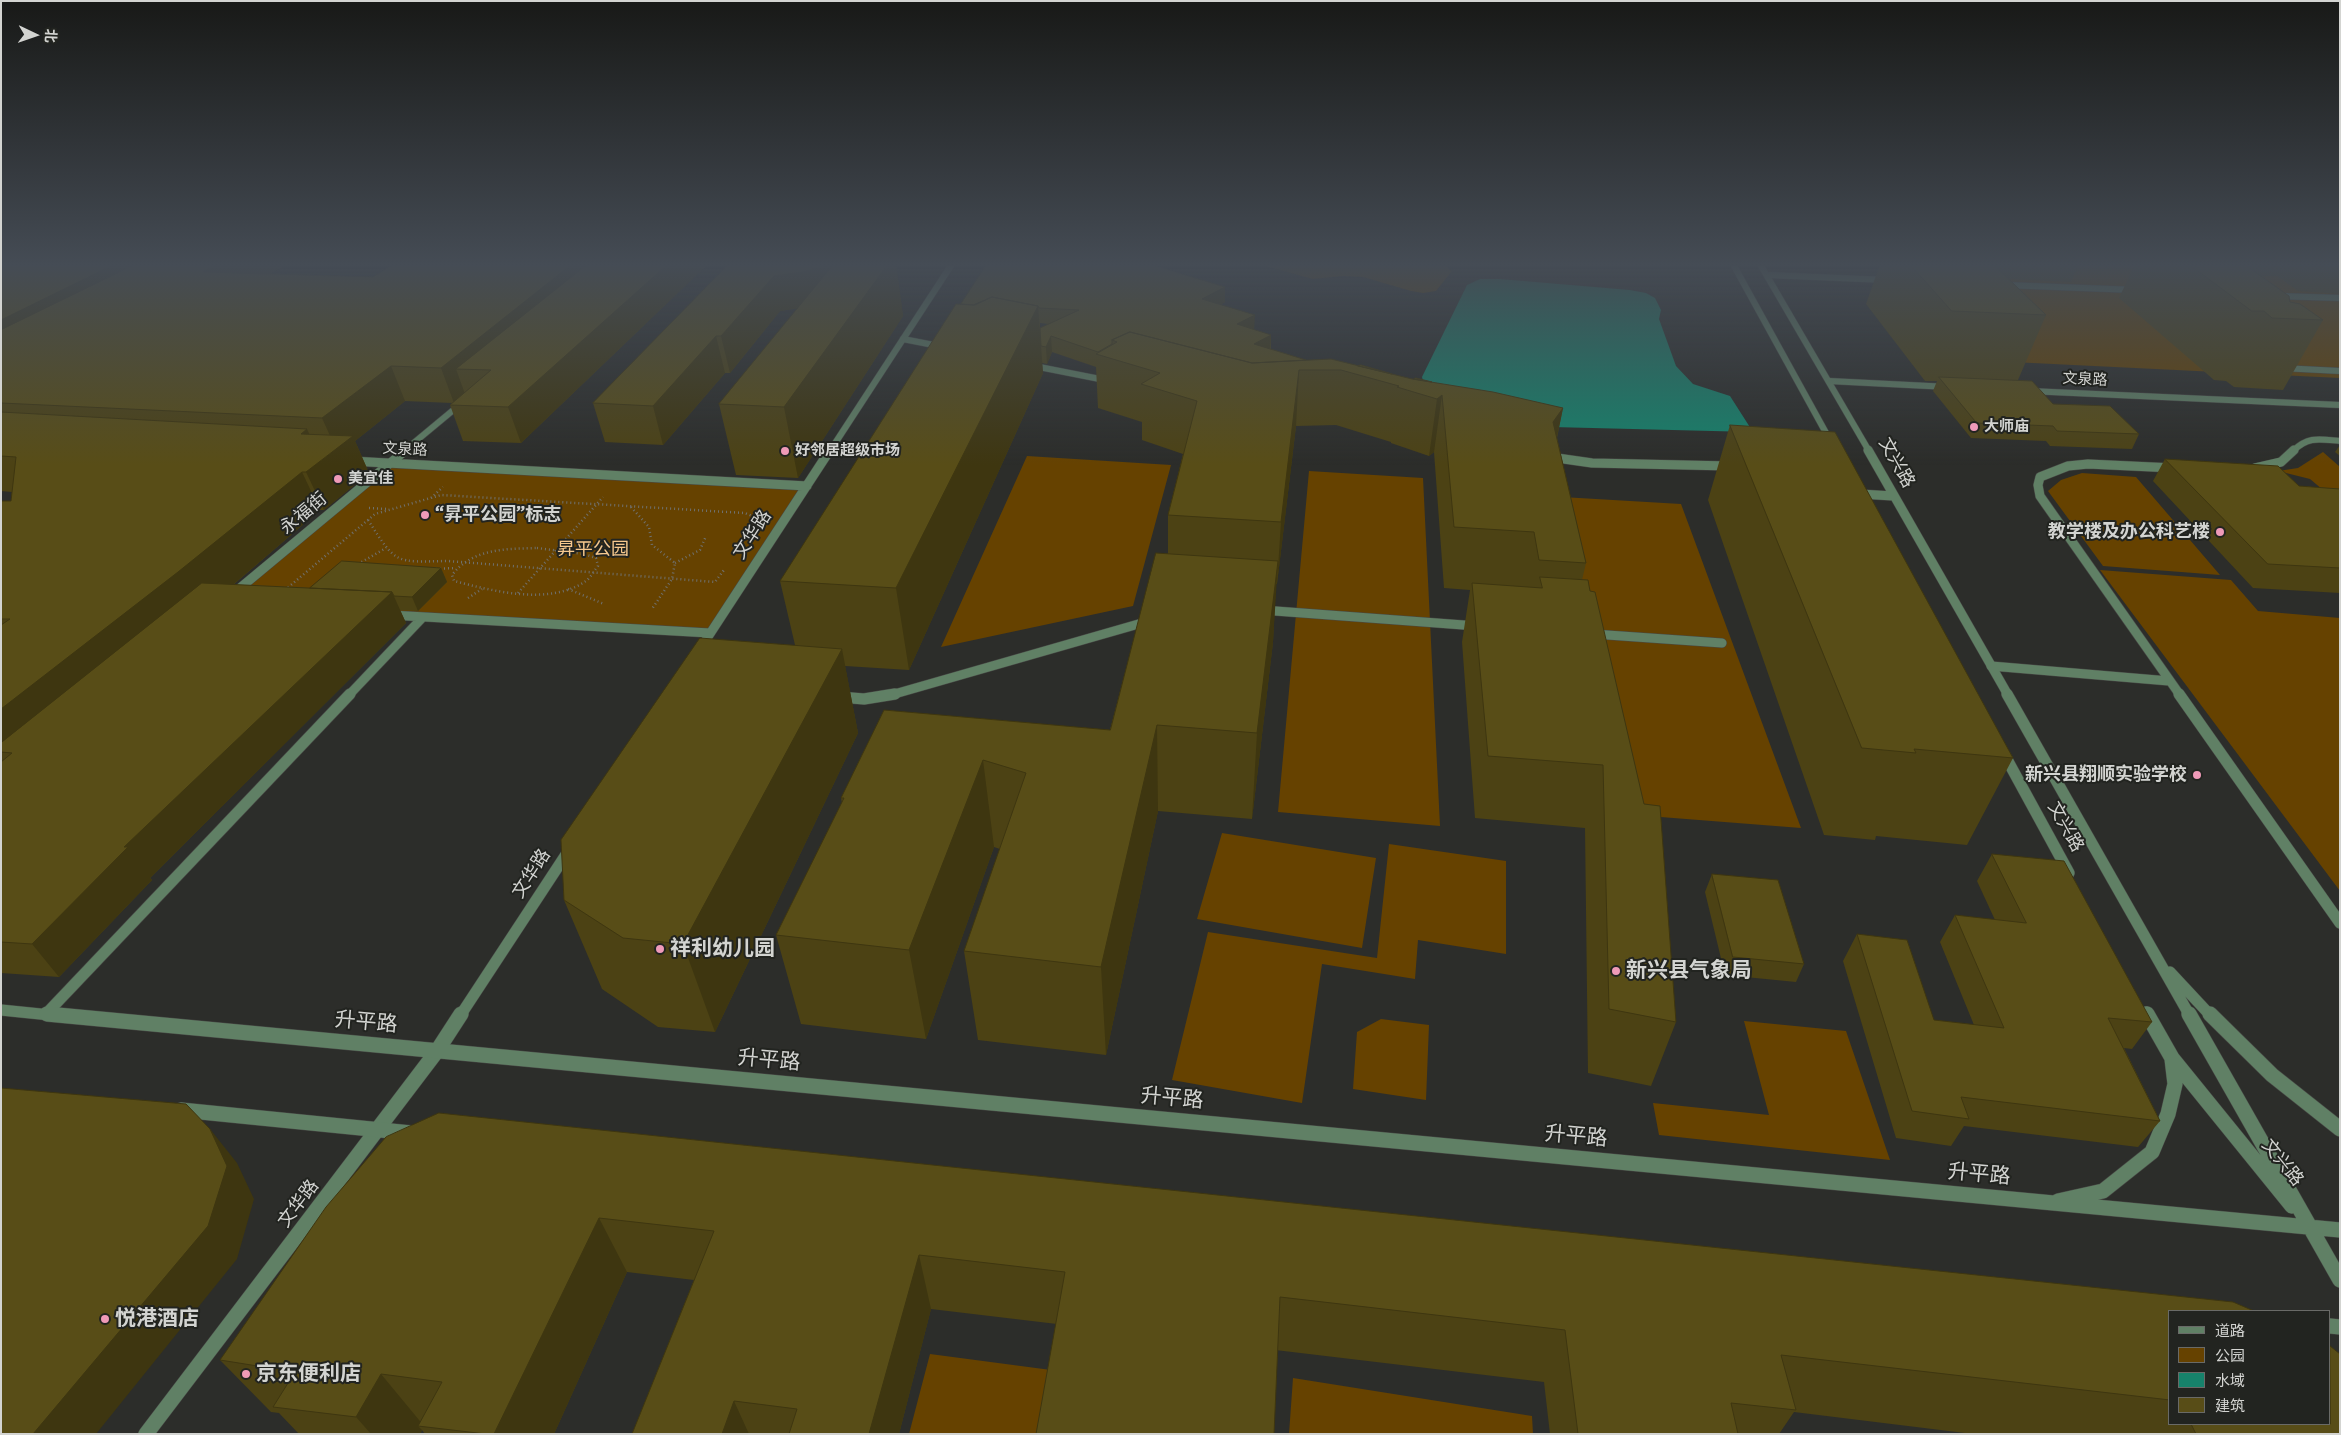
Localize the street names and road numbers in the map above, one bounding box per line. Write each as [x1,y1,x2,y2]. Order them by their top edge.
street label: 文泉路 [2062,370,2108,390]
street label: 文兴路 [1873,434,1919,492]
street label: 文泉路 [382,440,428,460]
street label: 永福街 [276,488,332,540]
street label: 文华路 [729,506,777,564]
street label: 文兴路 [2042,798,2088,856]
street label: 文华路 [508,845,556,903]
street label: 升平路 [334,1008,398,1038]
street label: 升平路 [737,1046,801,1076]
street label: 升平路 [1140,1084,1204,1114]
street label: 升平路 [1544,1122,1608,1152]
street label: 文兴路 [2257,1135,2307,1191]
street label: 升平路 [1947,1160,2011,1190]
street label: 文华路 [274,1176,324,1232]

